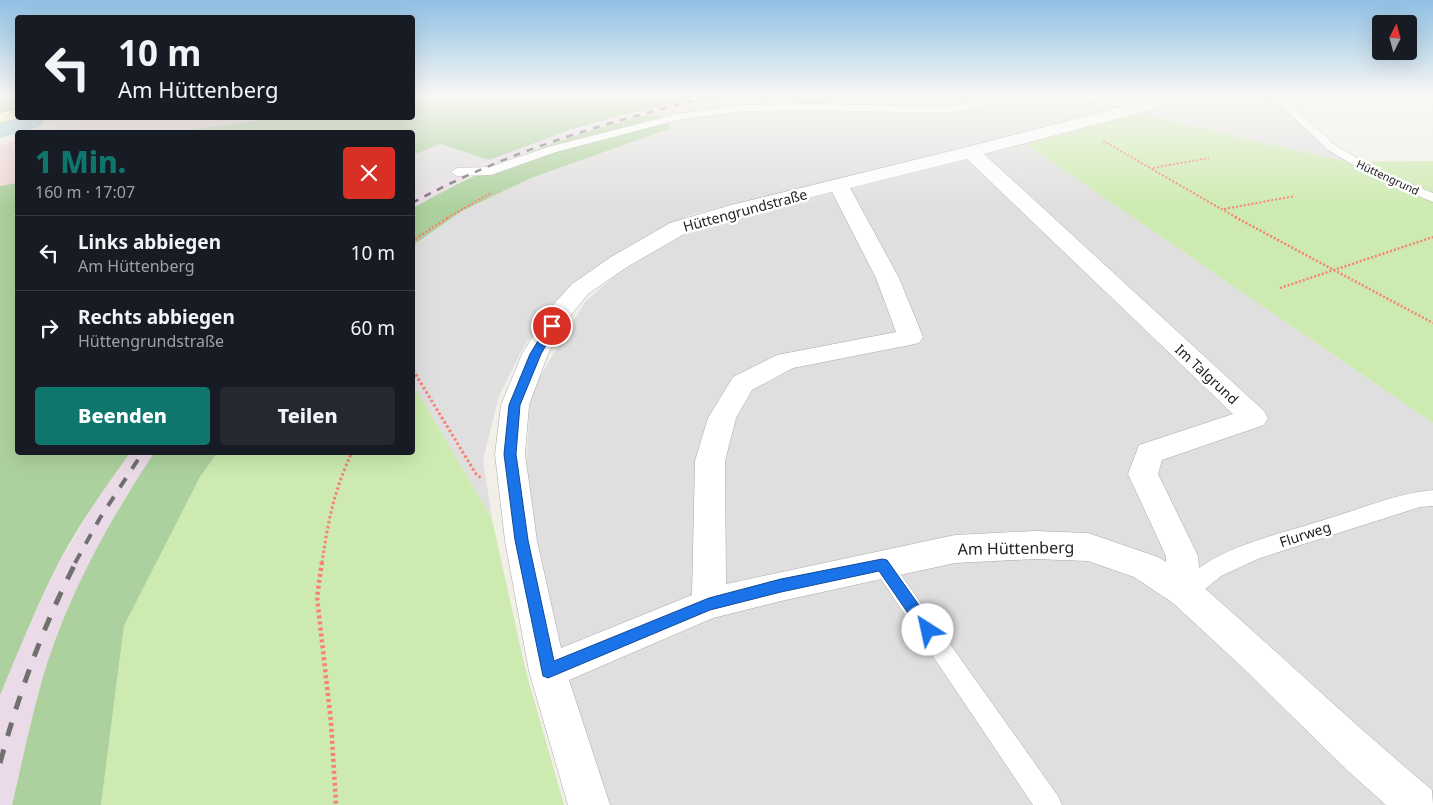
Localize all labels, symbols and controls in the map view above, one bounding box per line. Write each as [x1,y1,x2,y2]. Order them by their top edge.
north arrow [1372,15,1418,60]
map controls [1372,15,1417,60]
text: 10 m [118,29,201,76]
icon: left [35,35,100,100]
text: Am Hüttenberg [118,74,278,104]
text: 1 Min. [35,141,126,182]
button: close [343,147,395,199]
street label: Hüttengrund [1354,156,1422,198]
text: 160 m · 17:07 [35,181,135,203]
street label: Hüttengrundstraße [681,184,809,236]
text: Links abbiegen [78,229,221,255]
icon: left [35,239,63,267]
text: 10 m [351,240,395,266]
text: Am Hüttenberg [78,255,195,277]
text: Rechts abbiegen [78,304,235,330]
pin [531,305,573,347]
icon: arrive [538,312,566,340]
icon: right [35,314,63,342]
text: 60 m [351,315,395,341]
text: Hüttengrundstraße [78,330,224,352]
street label: Im Talgrund [1171,340,1243,408]
button: Beenden [35,387,210,445]
button: Teilen [220,387,395,445]
street label: Flurweg [1277,517,1333,551]
street label: Am Hüttenberg [957,536,1075,560]
position arrow [901,603,953,655]

